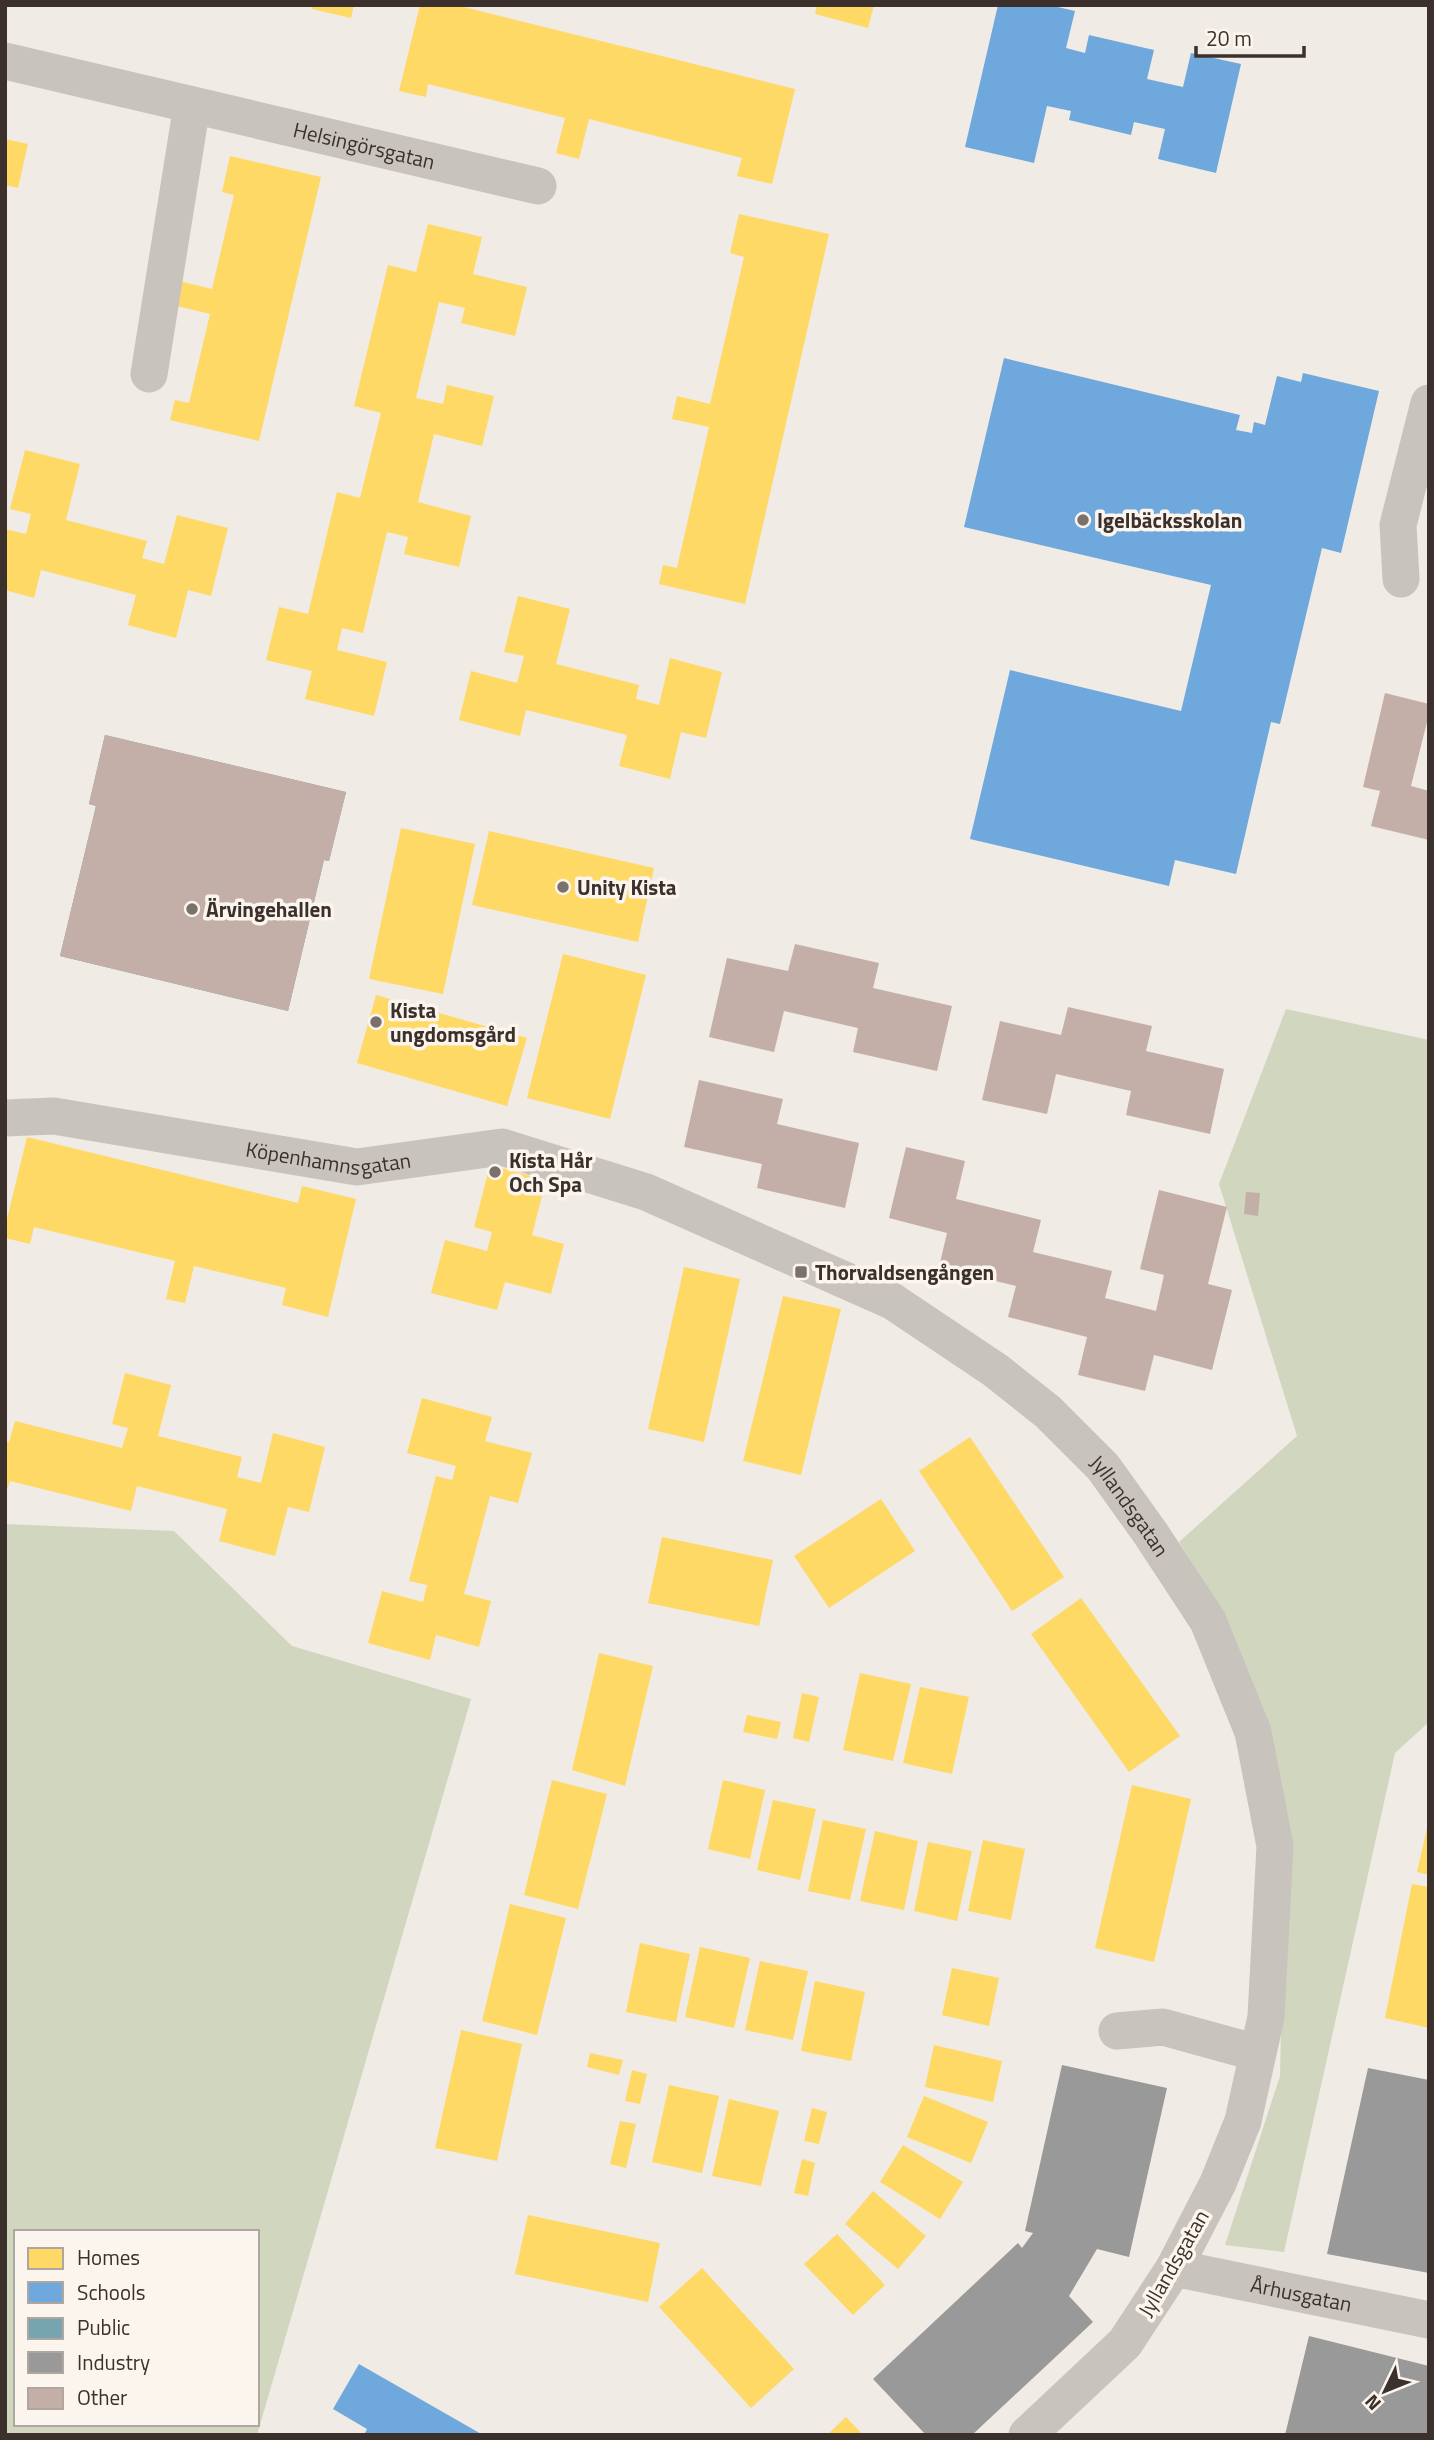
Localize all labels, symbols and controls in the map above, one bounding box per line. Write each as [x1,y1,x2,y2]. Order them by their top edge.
scale bar [1196,14,1304,58]
text: 20 m [1206,22,1252,54]
street label: Helsingörsgatan [290,113,438,177]
place label: Igelbäcksskolan [1097,504,1242,536]
marker: Igelbäcksskolan [1075,512,1091,528]
place label: Unity Kista [577,871,677,903]
marker: Unity Kista [555,879,571,895]
place label: Ärvingehallen [206,893,332,925]
marker: Ärvingehallen [184,901,200,917]
place label: Kista ungdomsgård [390,994,516,1050]
marker: Kista ungdomsgård [368,1014,384,1030]
street label: Köpenhamnsgatan [243,1133,413,1183]
place label: Kista Hår Och Spa [509,1144,593,1200]
marker: Kista Hår Och Spa [487,1164,503,1180]
place label: Thorvaldsengången [815,1256,994,1288]
marker: Thorvaldsengången [793,1264,809,1280]
street label: Jyllandsgatan [1083,1447,1178,1563]
street label: Jyllandsgatan [1129,2203,1217,2323]
legend [14,2230,259,2426]
text: Homes [77,2241,140,2273]
street label: Århusgatan [1248,2268,1355,2320]
text: Schools [77,2276,146,2308]
text: Public [77,2311,130,2343]
text: Industry [77,2346,150,2378]
north arrow [1350,2356,1420,2426]
text: Other [77,2381,127,2413]
text: N [1357,2388,1387,2418]

